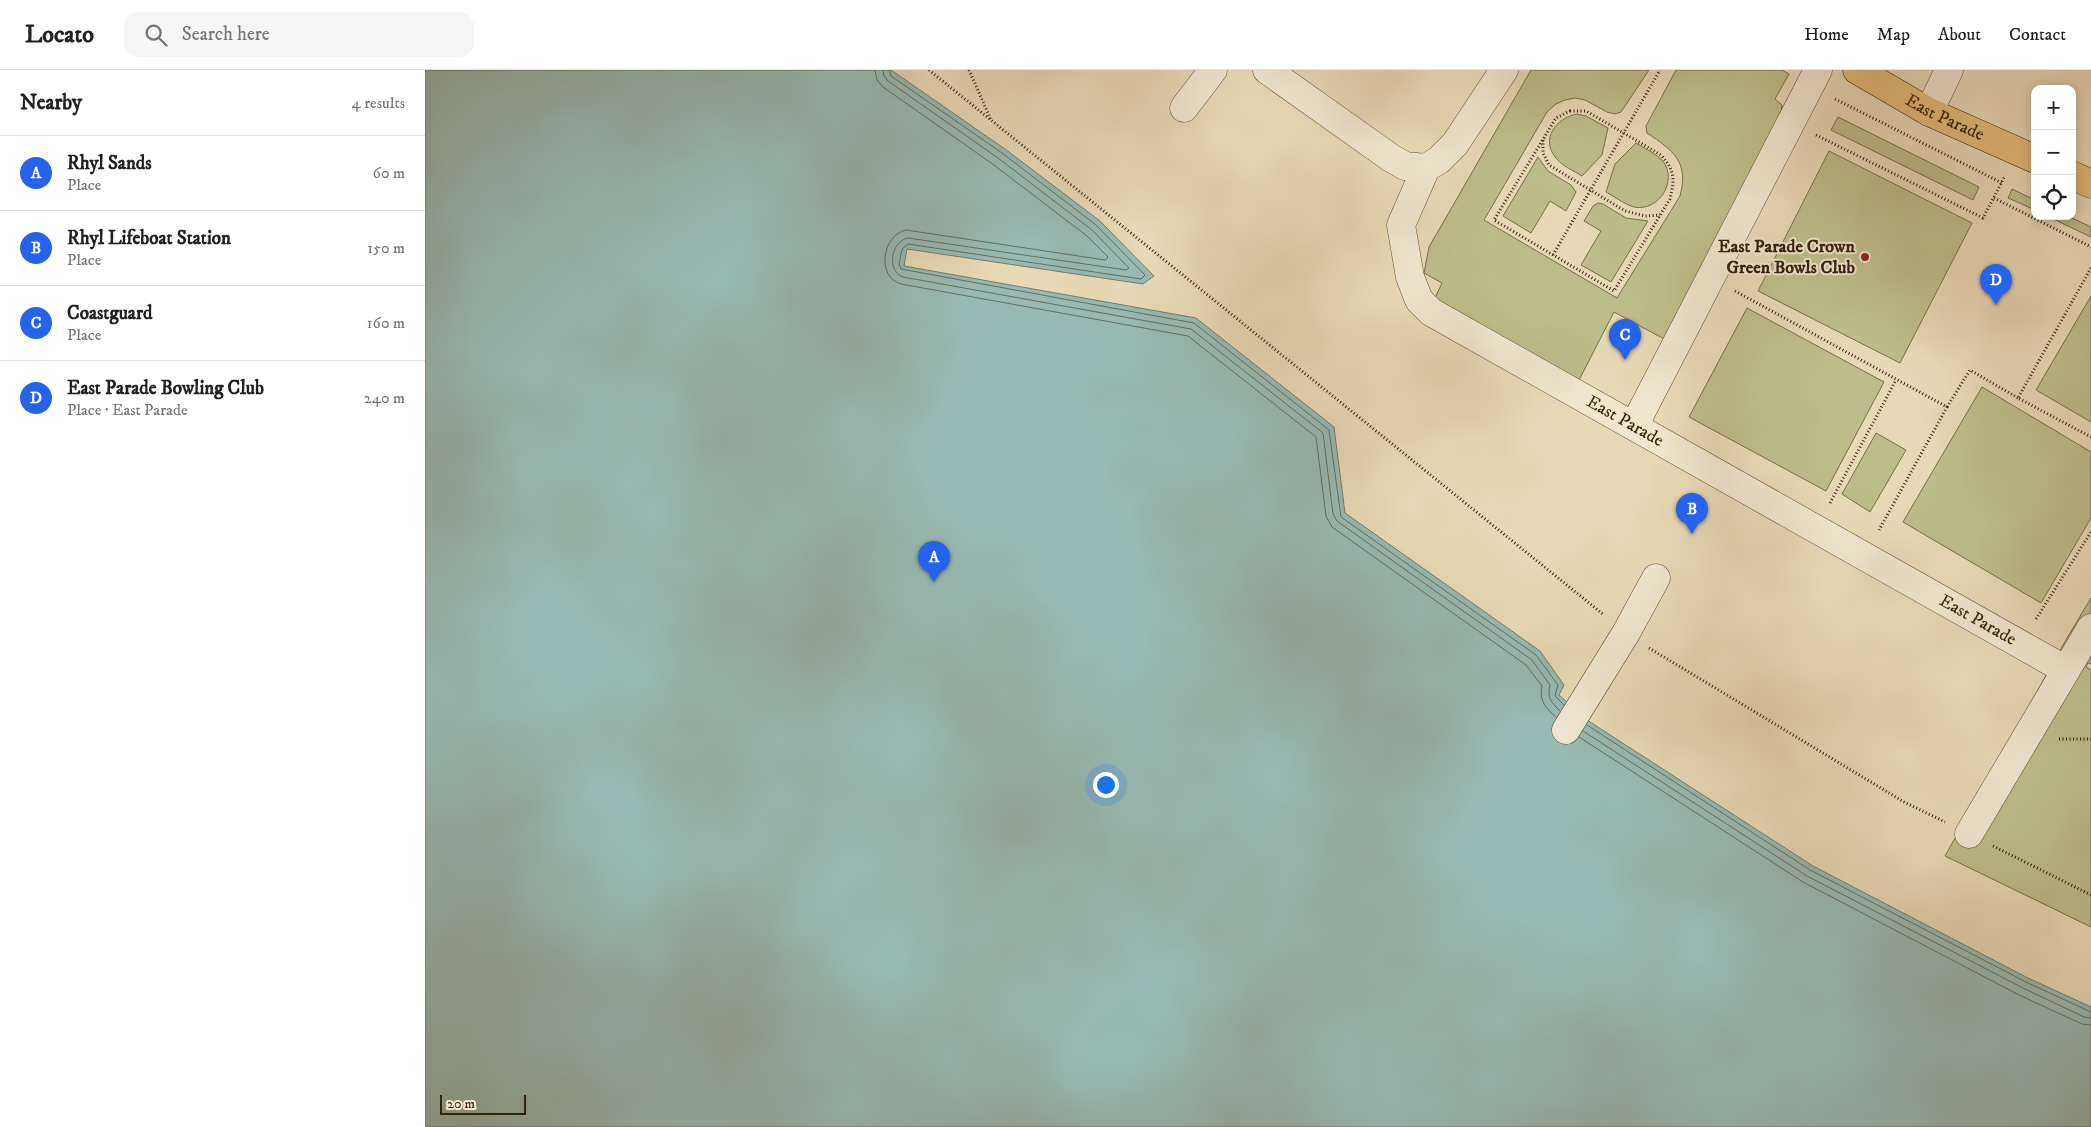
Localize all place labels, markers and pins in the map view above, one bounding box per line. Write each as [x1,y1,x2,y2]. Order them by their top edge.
place label: East Parade Crown Green Bowls Club [1718,236,1856,279]
marker: East Parade Crown Green Bowls Club [1859,251,1871,263]
pin: D [1980,264,2012,305]
pin: C [1609,319,1641,360]
pin: B [1676,493,1708,534]
pin: A [918,541,950,582]

